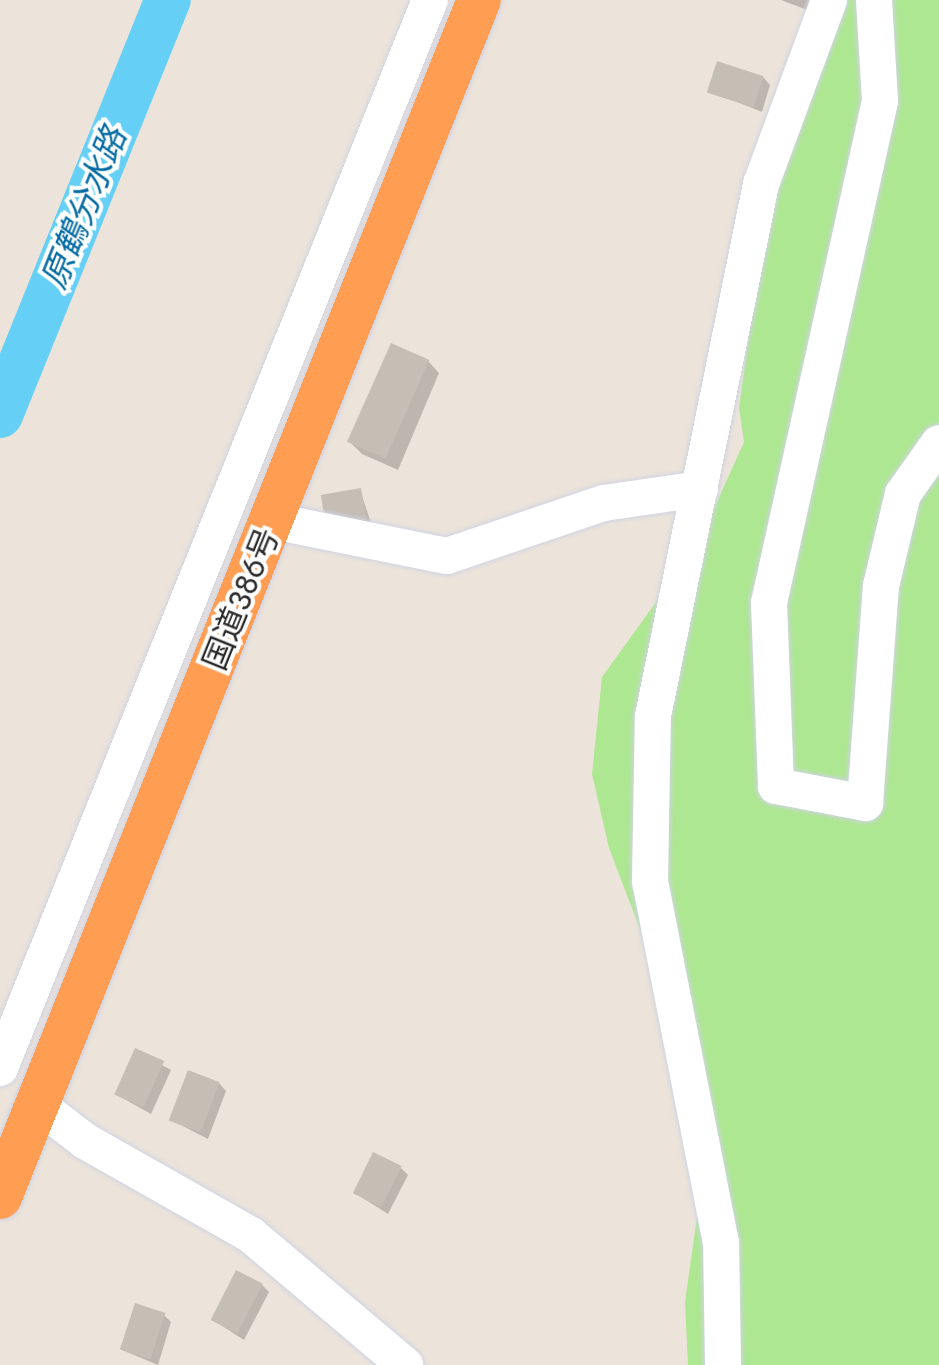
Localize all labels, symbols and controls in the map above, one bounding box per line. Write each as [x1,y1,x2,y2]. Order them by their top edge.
water label: 原鶴分水路 [33,122,135,294]
street label: 国道386号 [195,523,287,675]

